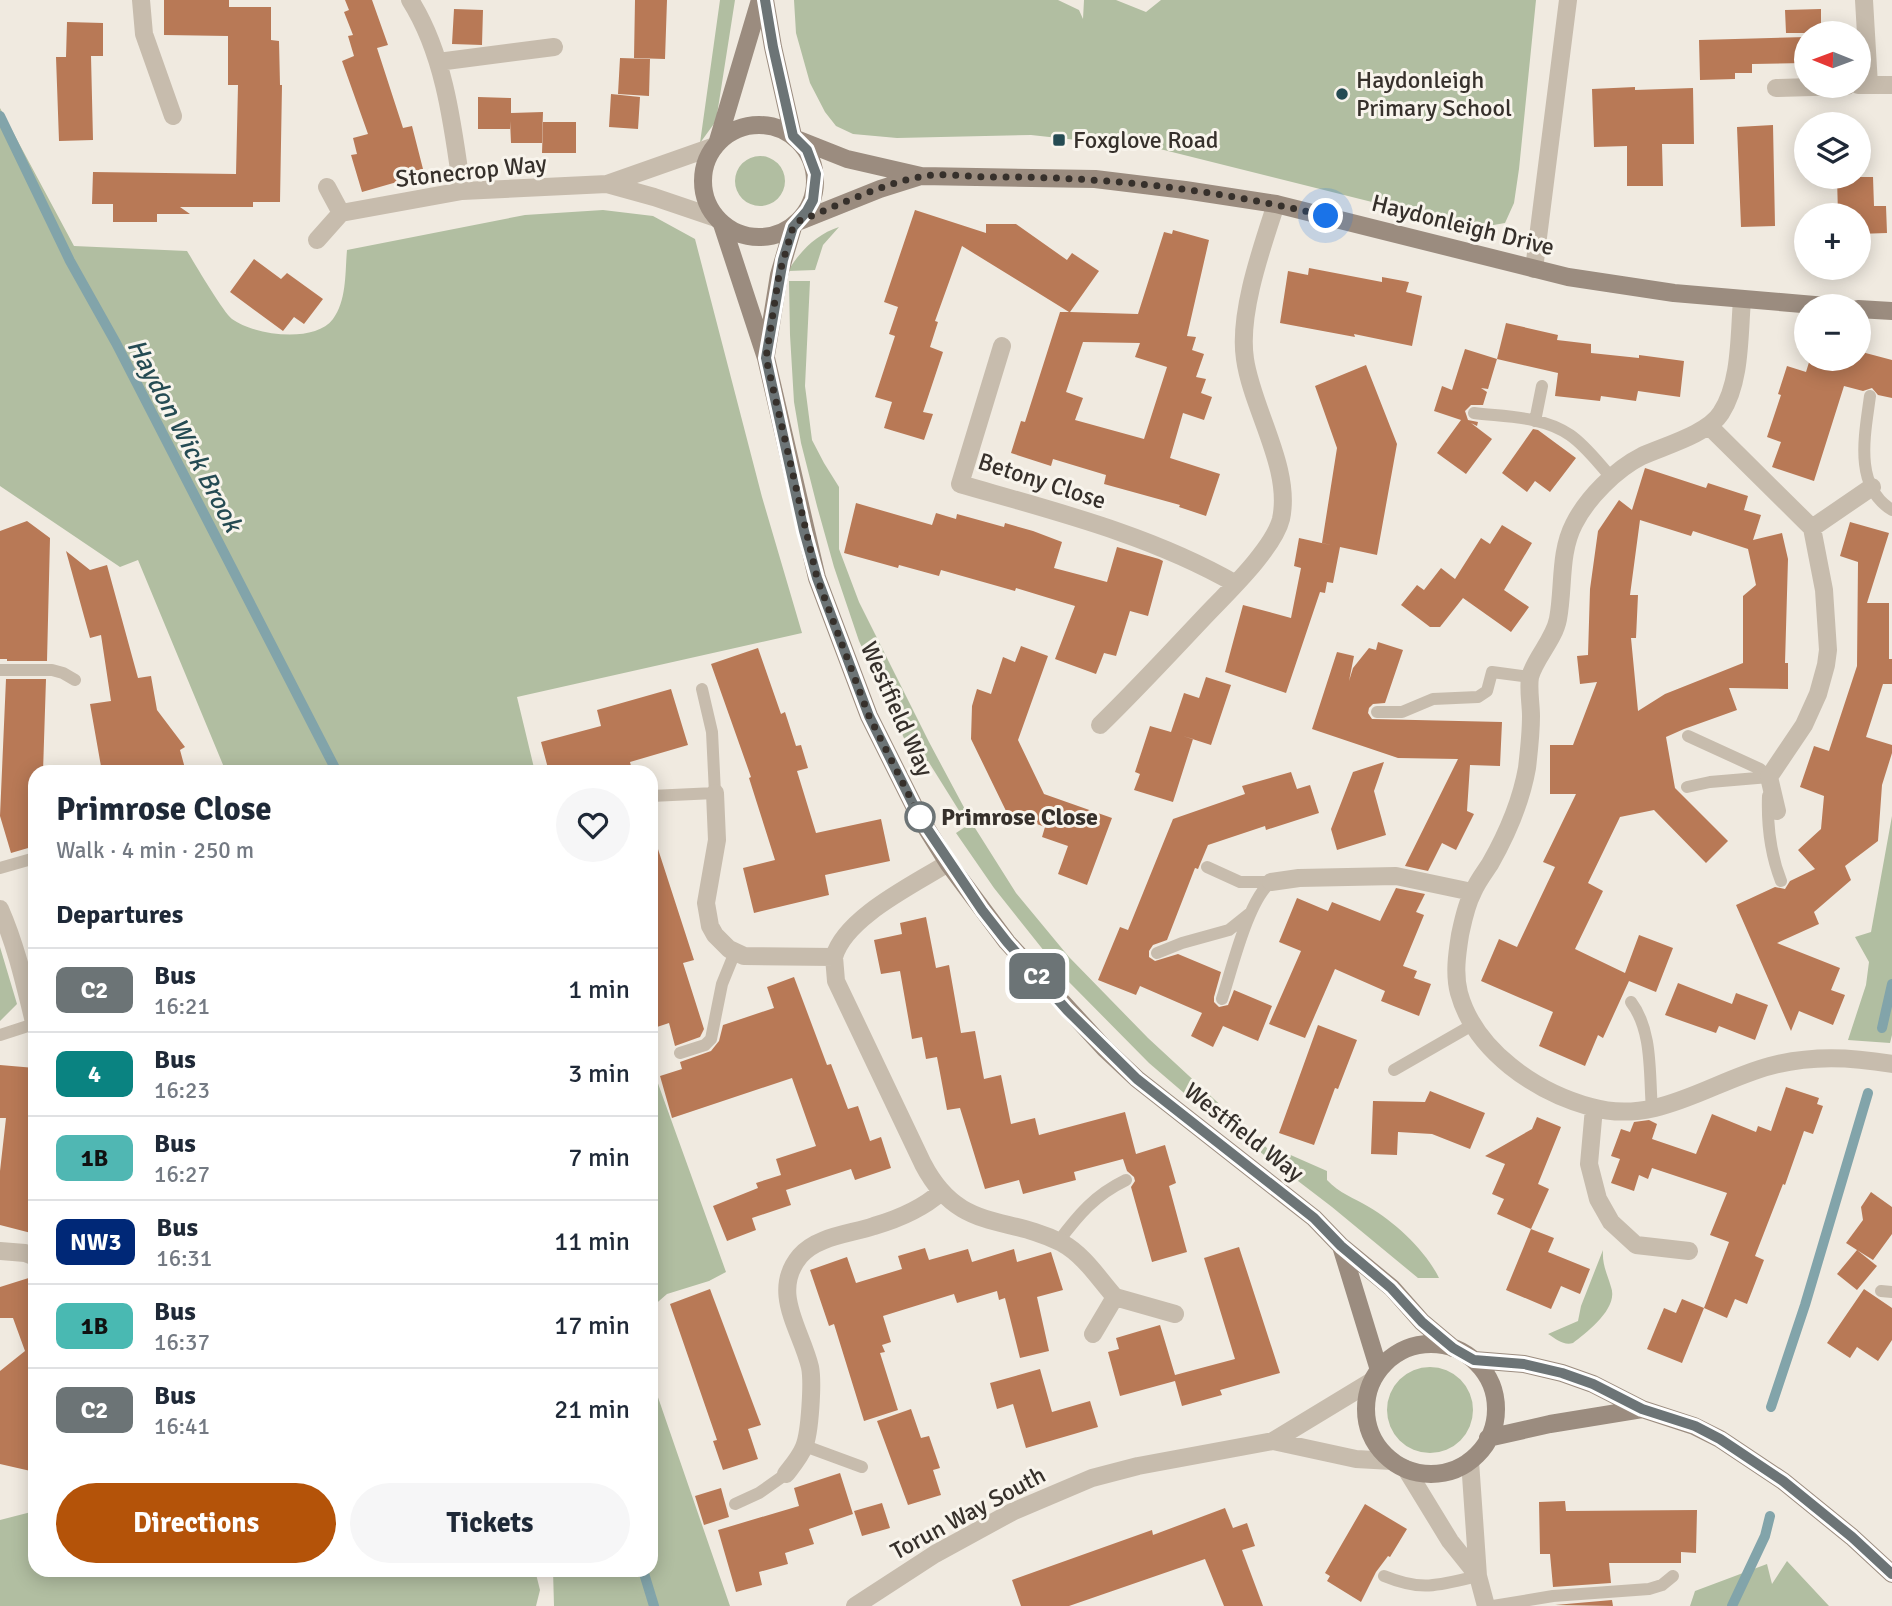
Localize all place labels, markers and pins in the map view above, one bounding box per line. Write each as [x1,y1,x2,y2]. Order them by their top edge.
place label: Haydonleigh Primary School [1356,65,1512,123]
marker: Haydonleigh Primary School [1334,86,1350,102]
place label: Foxglove Road [1073,125,1219,155]
marker: Foxglove Road [1051,132,1067,148]
marker: Primrose Close [905,802,935,832]
place label: Primrose Close [941,802,1098,832]

